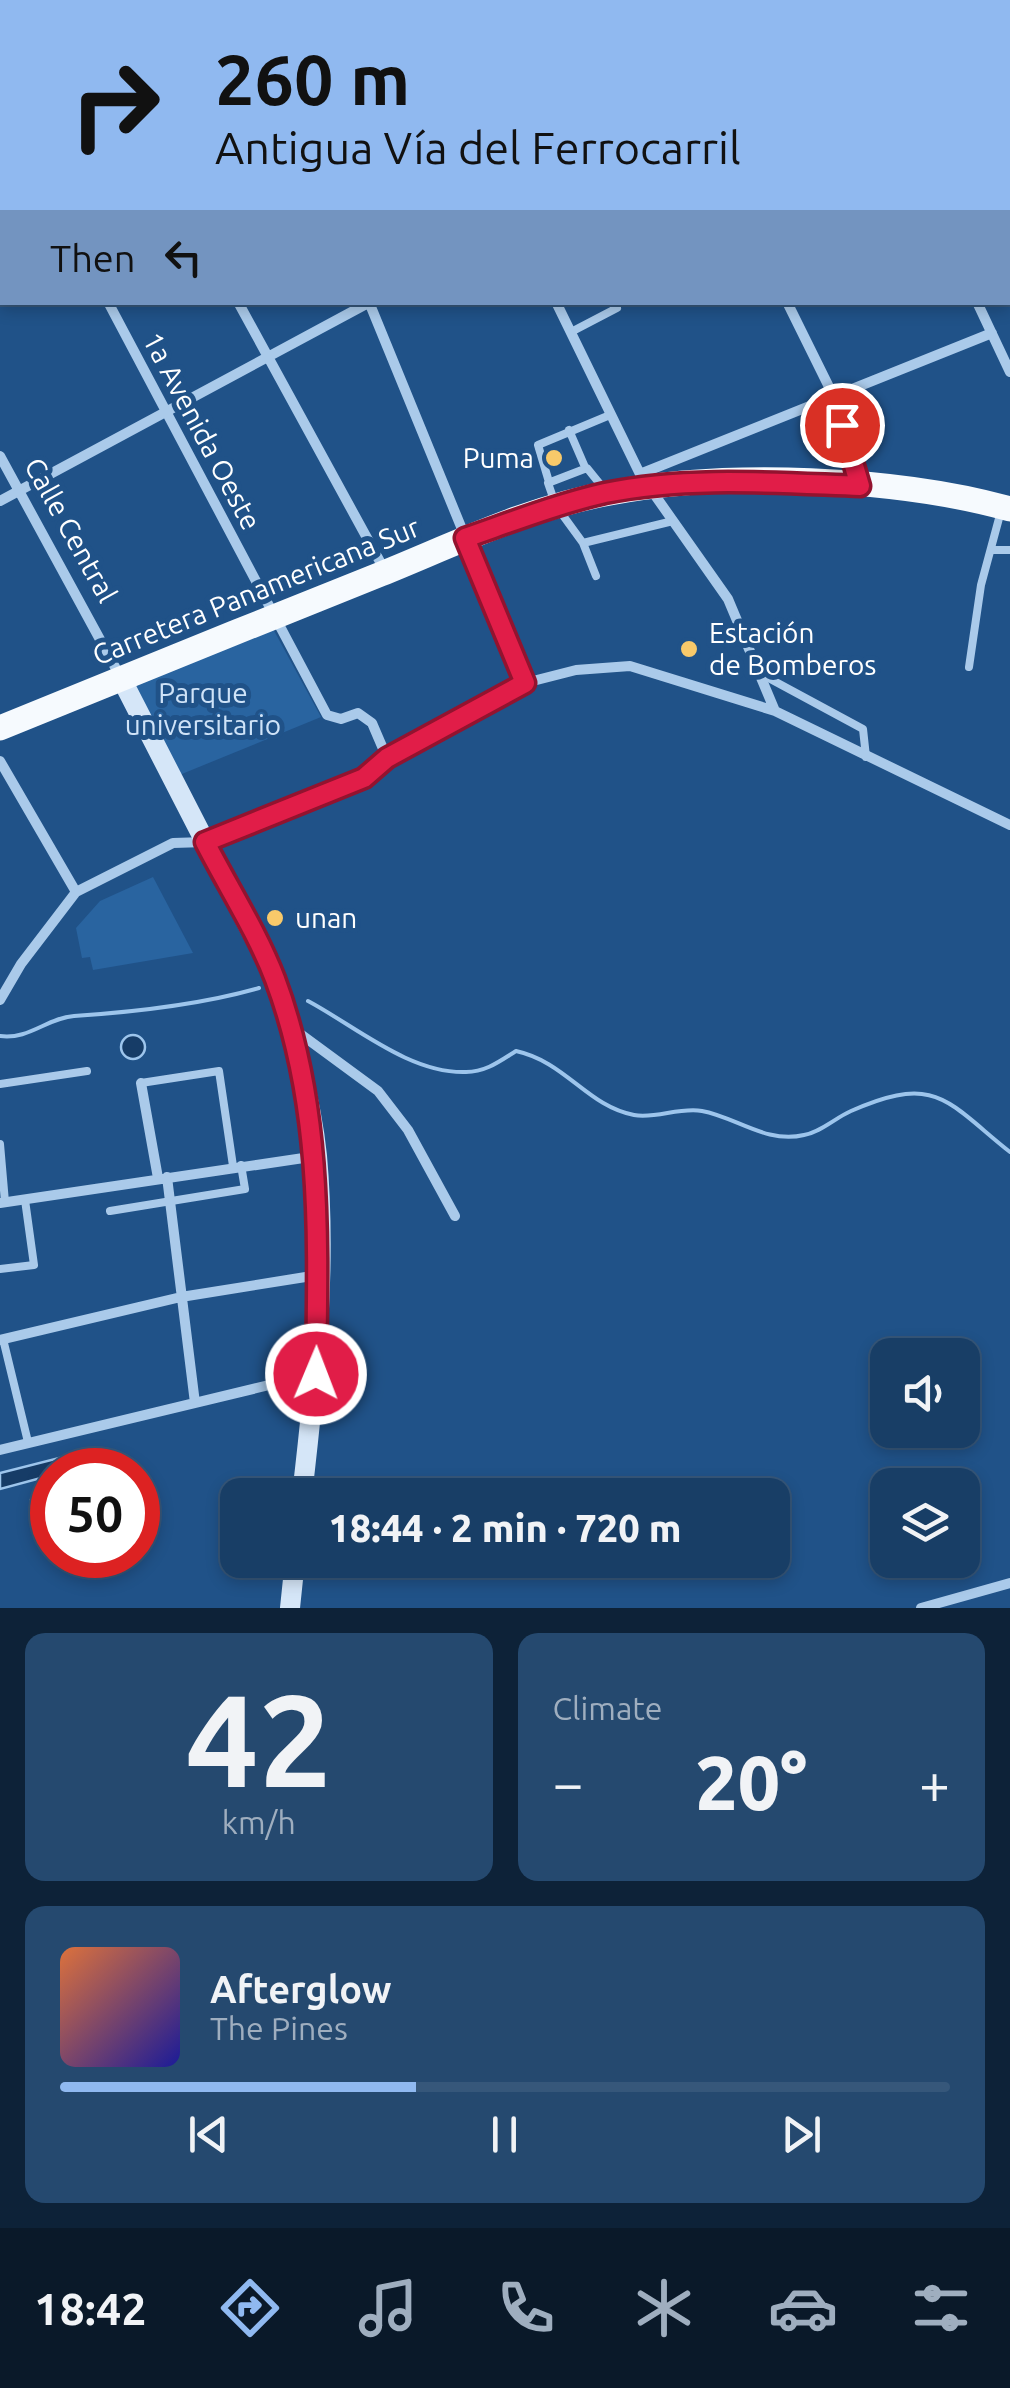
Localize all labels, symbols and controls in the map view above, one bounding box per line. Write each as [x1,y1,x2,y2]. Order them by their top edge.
icon: right [50,40,180,170]
text: 260 m [215,40,410,118]
text: Antigua Vía del Ferrocarril [215,122,741,173]
icon: left [156,230,211,285]
text: Then [50,237,136,279]
street label: 1a Avenida Oeste [137,327,268,535]
pin [800,383,885,468]
icon: arrive [815,398,870,453]
place label: Puma [463,442,534,473]
marker: Puma [543,447,565,469]
street label: Calle Central [19,452,124,607]
street label: Carretera Panamericana Sur [88,511,424,670]
place label: Estación de Bomberos [709,617,877,680]
marker: Estación de Bomberos [678,638,700,660]
park label: Parque universitario [125,677,281,740]
place label: unan [295,902,357,933]
marker: unan [264,907,286,929]
position arrow [264,1322,368,1426]
map controls [870,1338,980,1578]
button: sound [870,1338,980,1448]
speed limit sign: 50 [30,1448,160,1578]
button: layers [870,1468,980,1578]
text: 18:44 · 2 min · 720 m [328,1507,682,1549]
text: 42 [185,1666,332,1812]
text: Climate [553,1690,663,1726]
text: 20° [695,1740,807,1824]
text: − [553,1752,584,1813]
text: + [919,1752,950,1813]
text: km/h [222,1804,296,1840]
text: Afterglow [210,1968,392,2010]
text: The Pines [210,2010,348,2046]
icon: previous [181,2107,236,2162]
icon: pause [477,2107,532,2162]
icon: next [774,2107,829,2162]
icon: directions [215,2273,285,2343]
icon: music [353,2273,423,2343]
icon: phone [491,2273,561,2343]
icon: climate [629,2273,699,2343]
icon: car [768,2273,838,2343]
icon: filters [906,2273,976,2343]
text: 18:42 [34,2283,147,2334]

